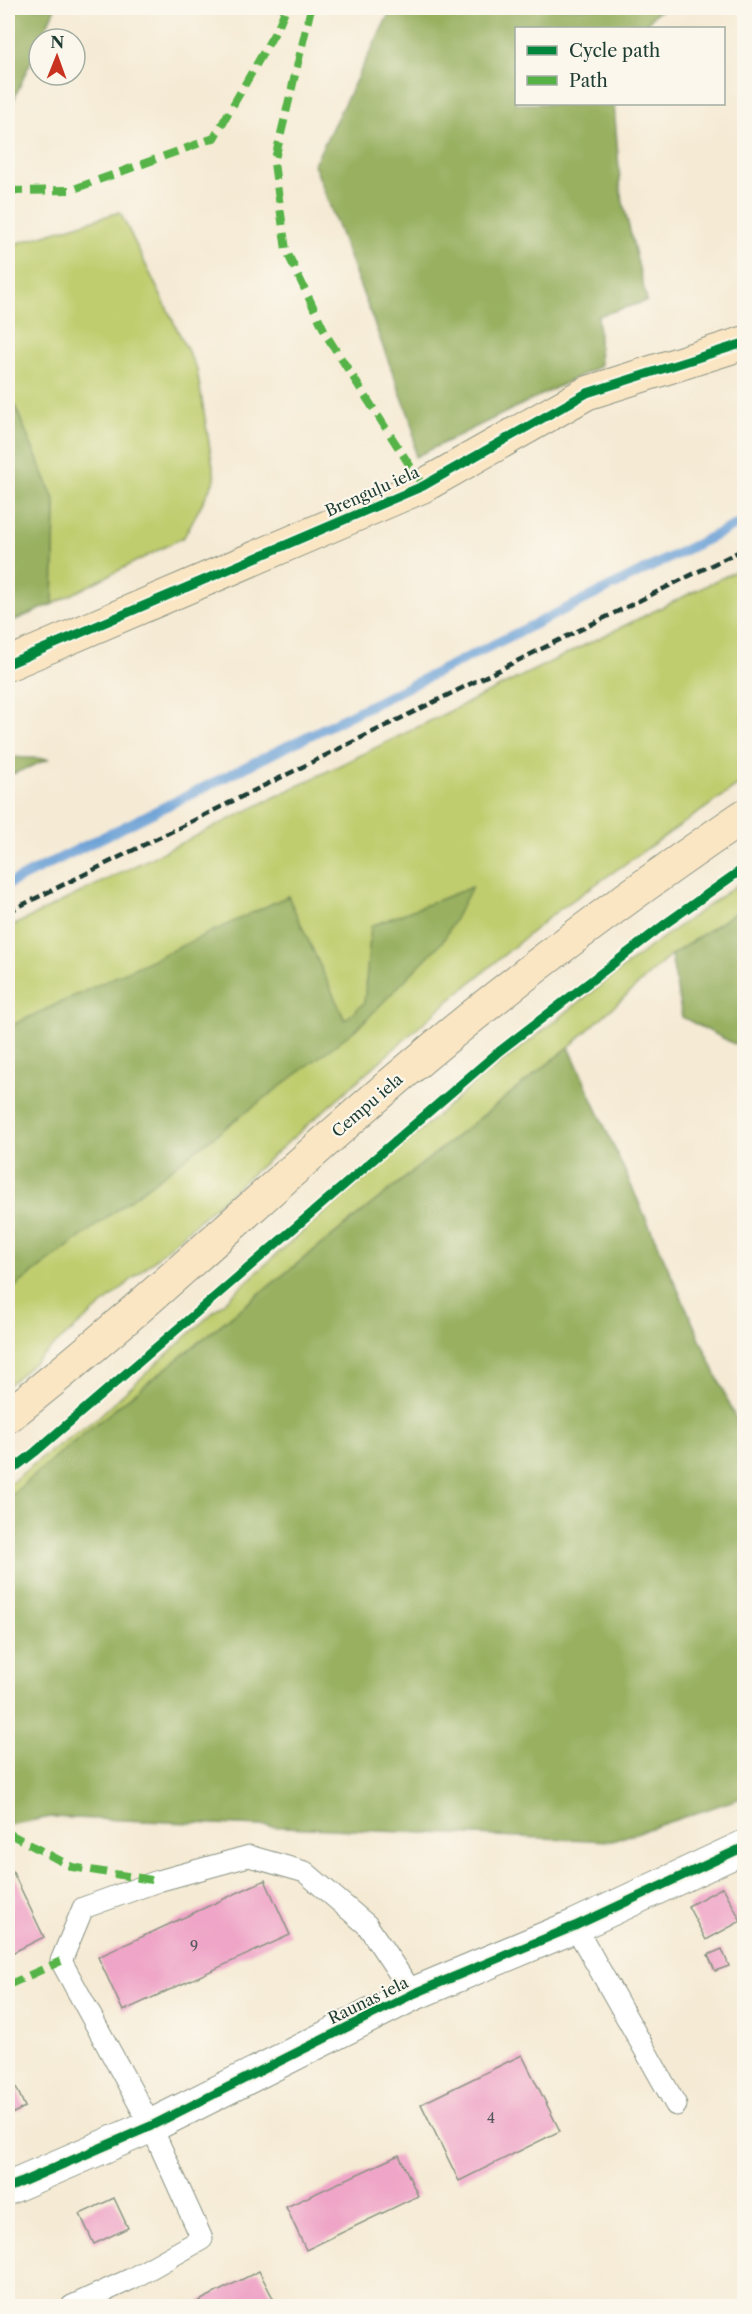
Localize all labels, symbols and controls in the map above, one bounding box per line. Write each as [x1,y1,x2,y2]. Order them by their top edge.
north arrow [27,27,87,87]
legend [515,27,725,105]
text: N [50,32,64,52]
text: Cycle path [569,40,660,62]
text: Path [569,70,608,92]
street label: Brenguļu iela [322,461,423,522]
street label: Cempu iela [328,1068,407,1141]
house number: 9 [190,1937,198,1955]
street label: Raunas iela [325,1972,412,2028]
house number: 4 [487,2109,495,2127]

